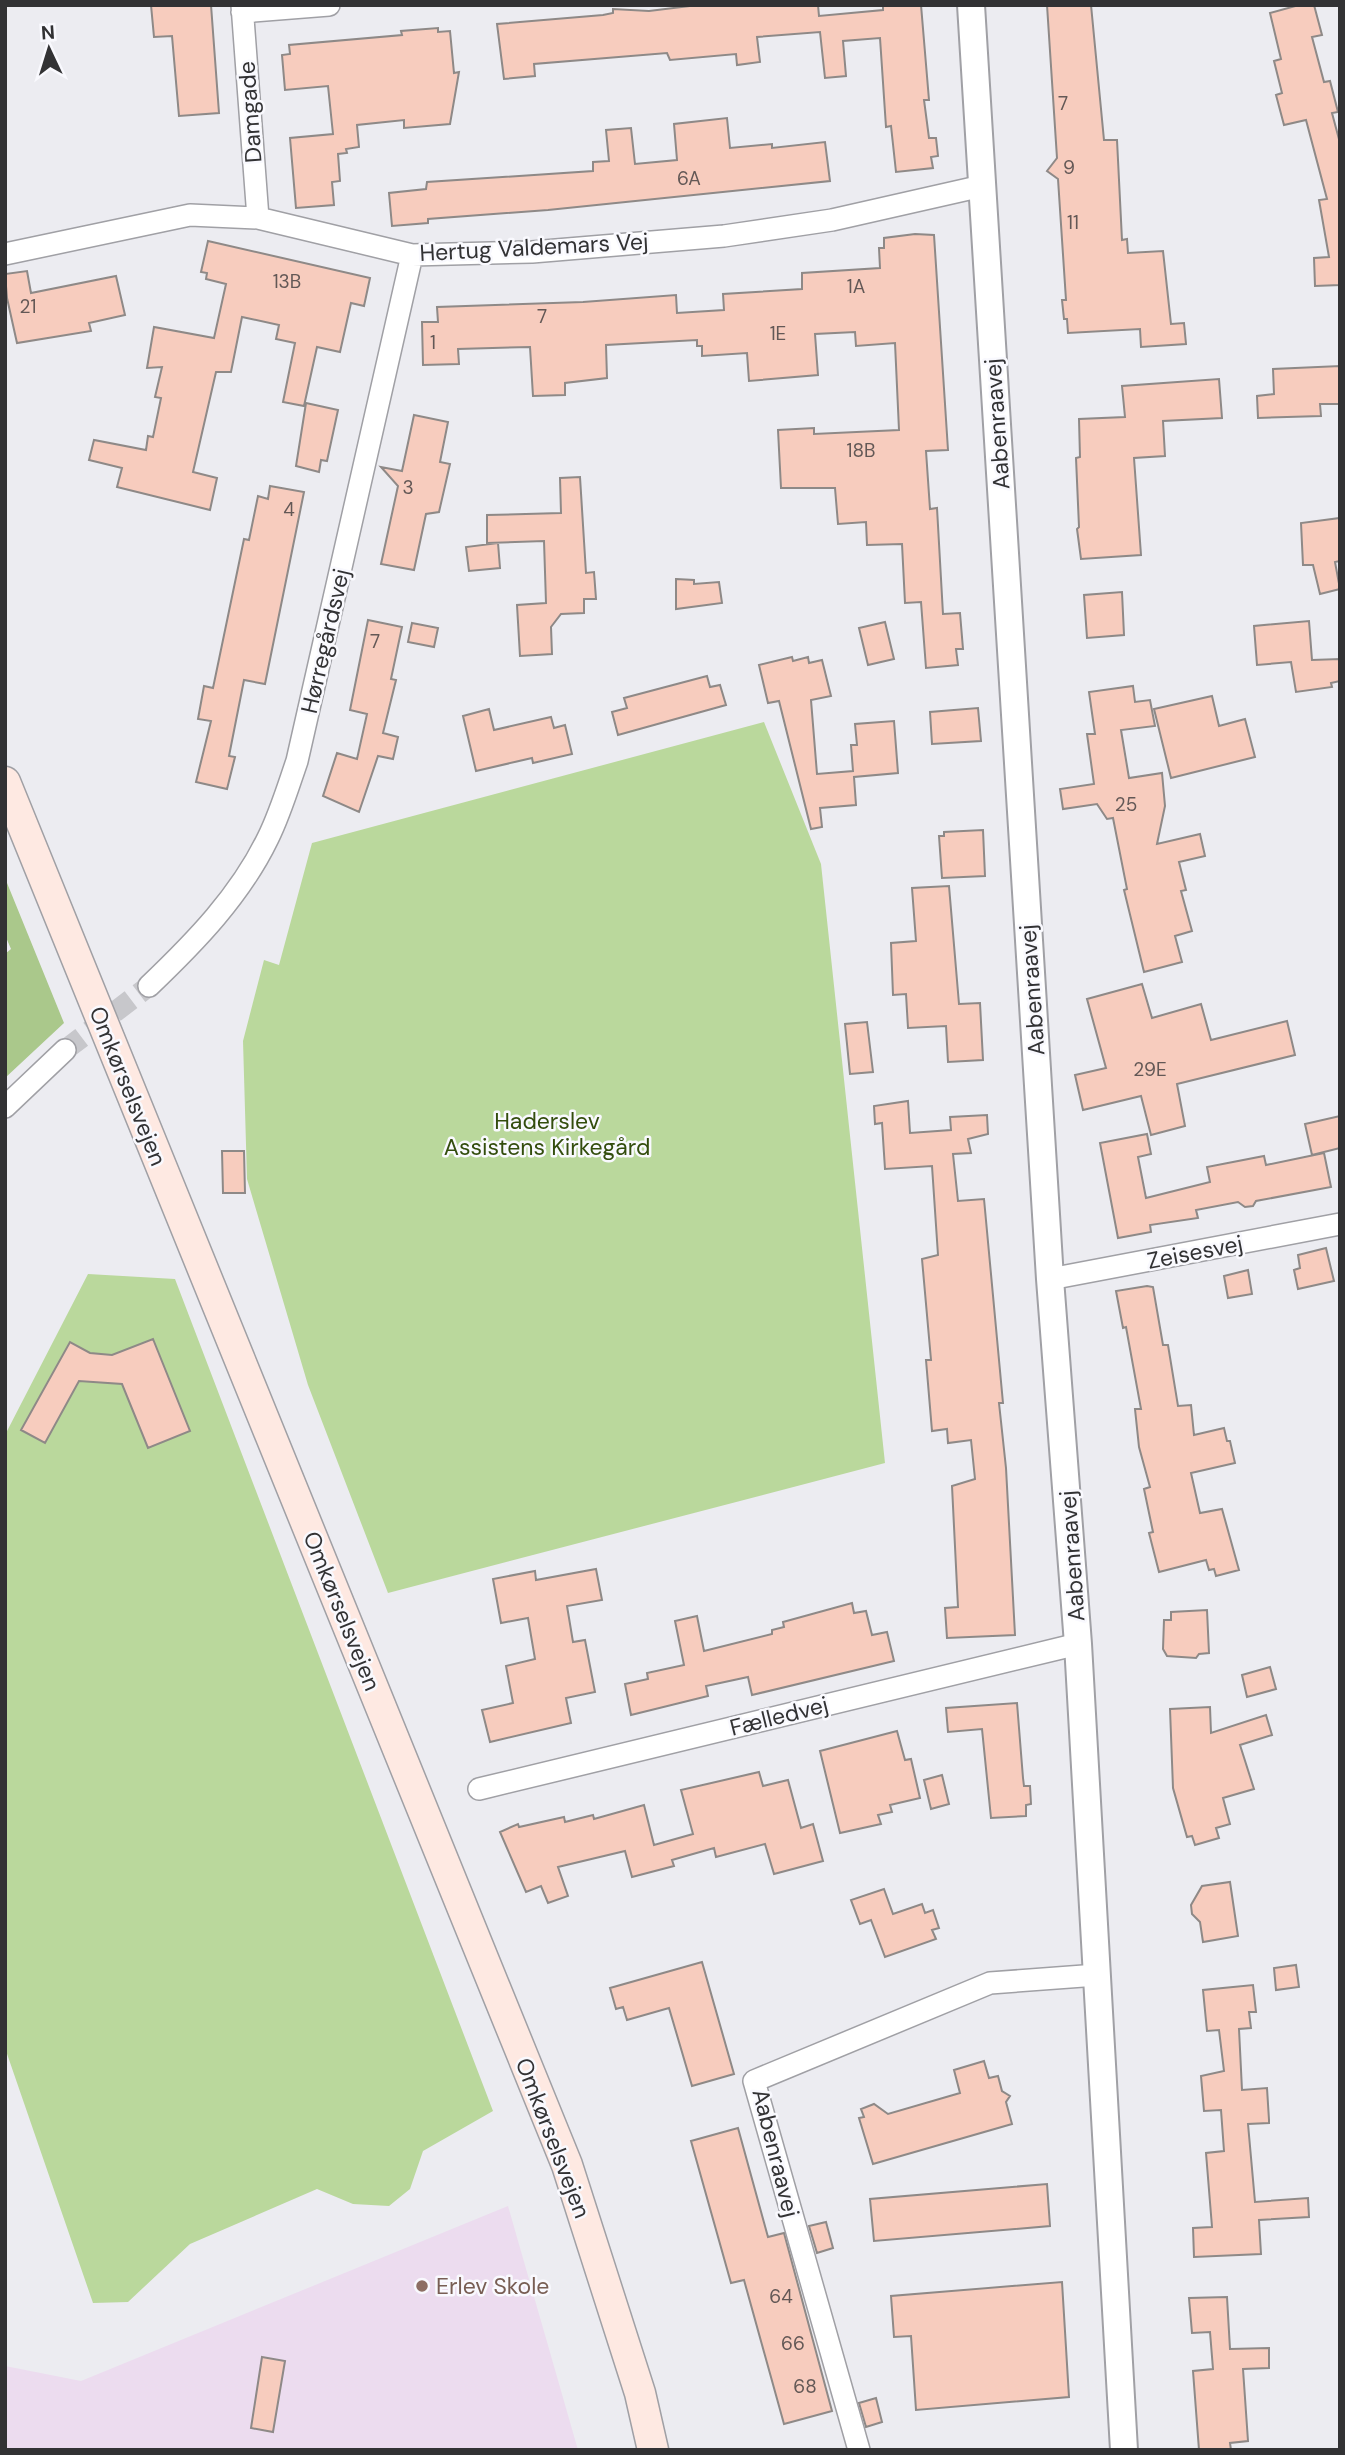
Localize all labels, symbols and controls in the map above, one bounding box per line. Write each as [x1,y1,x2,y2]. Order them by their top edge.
north arrow [14,14,84,84]
text: N [40,20,56,45]
street label: Damgade [231,60,269,164]
house number: 7 [1058,91,1068,116]
house number: 9 [1063,155,1075,180]
house number: 6A [677,166,701,191]
house number: 11 [1067,210,1079,235]
street label: Hertug Valdemars Vej [419,226,649,268]
house number: 13B [273,269,301,294]
house number: 1A [847,274,866,299]
house number: 21 [20,294,36,319]
house number: 7 [537,304,547,329]
house number: 1E [770,321,786,346]
house number: 1 [430,330,436,355]
street label: Aabenraavej [977,357,1017,491]
house number: 18B [847,438,875,463]
house number: 3 [402,475,414,500]
house number: 4 [283,497,295,522]
street label: Hørregårdsvej [294,566,356,716]
house number: 7 [370,629,380,654]
house number: 25 [1115,792,1137,817]
street label: Aabenraavej [1012,923,1052,1057]
street label: Omkørselsvejen [82,1002,174,1170]
house number: 29E [1133,1057,1167,1082]
park label: Haderslev Assistens Kirkegård [444,1106,650,1162]
street label: Zeisesvej [1145,1228,1245,1276]
street label: Aabenraavej [1052,1489,1092,1623]
street label: Omkørselsvejen [296,1527,388,1695]
street label: Fælledvej [727,1689,831,1743]
street label: Omkørselsvejen [509,2054,597,2222]
street label: Aabenraavej [746,2086,806,2220]
place label: Erlev Skole [436,2271,549,2301]
marker: Erlev Skole [414,2278,430,2294]
house number: 64 [769,2284,793,2309]
house number: 66 [781,2331,805,2356]
house number: 68 [793,2374,817,2399]

